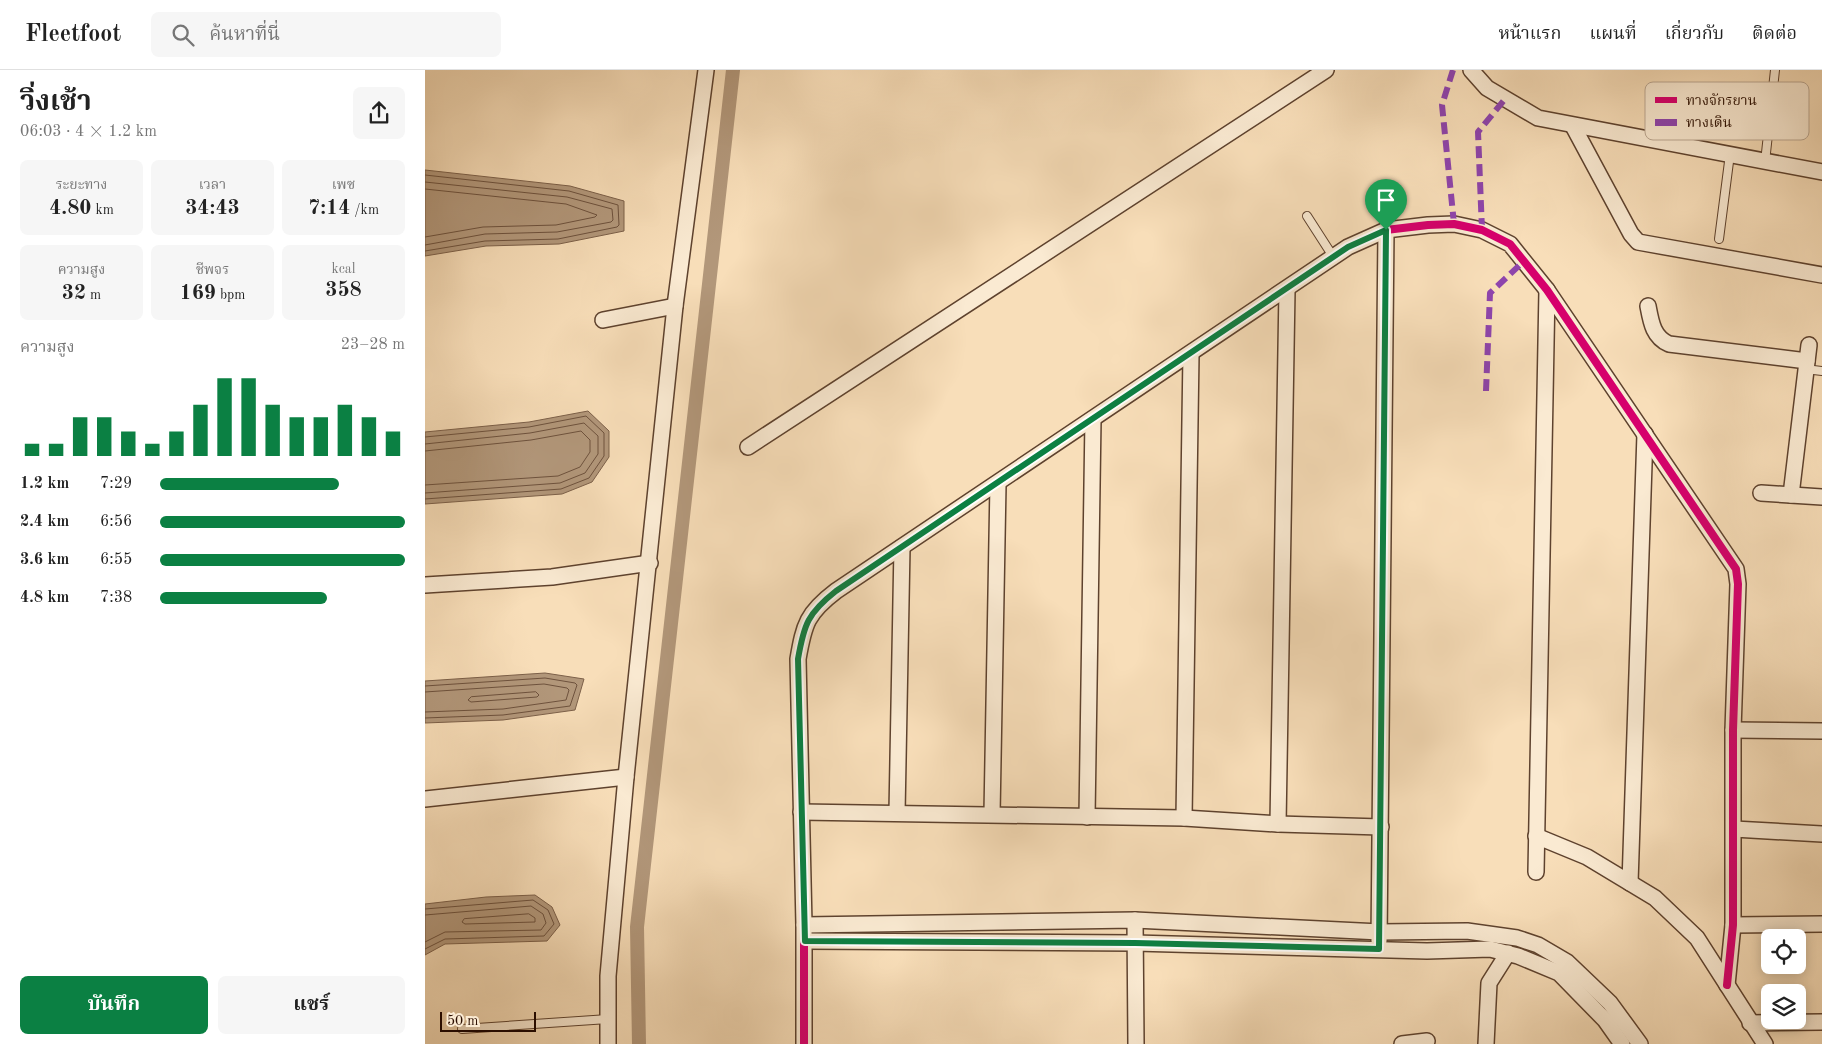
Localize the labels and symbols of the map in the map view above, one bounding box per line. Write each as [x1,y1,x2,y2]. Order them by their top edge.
legend [1645,82,1809,140]
text: ทางจักรยาน [1686,93,1757,108]
text: ทางเดิน [1686,115,1732,130]
pin [1365,179,1407,230]
scale bar [440,1009,536,1032]

